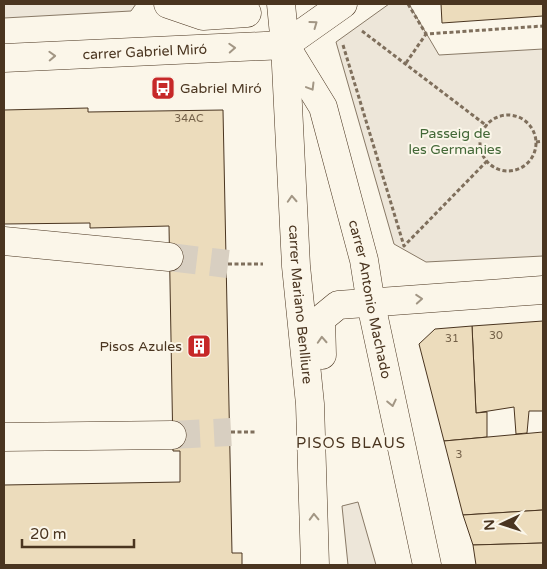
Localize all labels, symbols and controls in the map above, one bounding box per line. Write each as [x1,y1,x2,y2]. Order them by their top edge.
one-way arrow [308,21,318,30]
street label: carrer Gabriel Miró [82,40,208,63]
one-way arrow [229,42,237,53]
one-way arrow [49,50,57,61]
bus stop icon: Gabriel Miró [150,75,176,101]
place label: Gabriel Miró [180,80,262,97]
one-way arrow [304,81,314,90]
house number: 34AC [174,112,204,125]
park label: Passeig de les Germanies [408,125,502,158]
one-way arrow [287,194,298,202]
street label: carrer Antonio Machado [345,218,395,380]
street label: carrer Mariano Benlliure [285,224,316,385]
one-way arrow [415,294,423,305]
house number: 30 [489,329,503,342]
house number: 31 [445,332,459,345]
building icon: Pisos Azules [186,333,212,359]
one-way arrow [316,336,327,344]
place label: Pisos Azules [100,338,182,355]
one-way arrow [386,398,397,407]
district label: PISOS BLAUS [296,434,406,452]
house number: 3 [456,448,463,461]
north arrow [477,499,527,549]
one-way arrow [308,512,319,520]
scale bar [22,516,135,548]
text: N [481,519,498,531]
text: 20 m [30,525,67,543]

